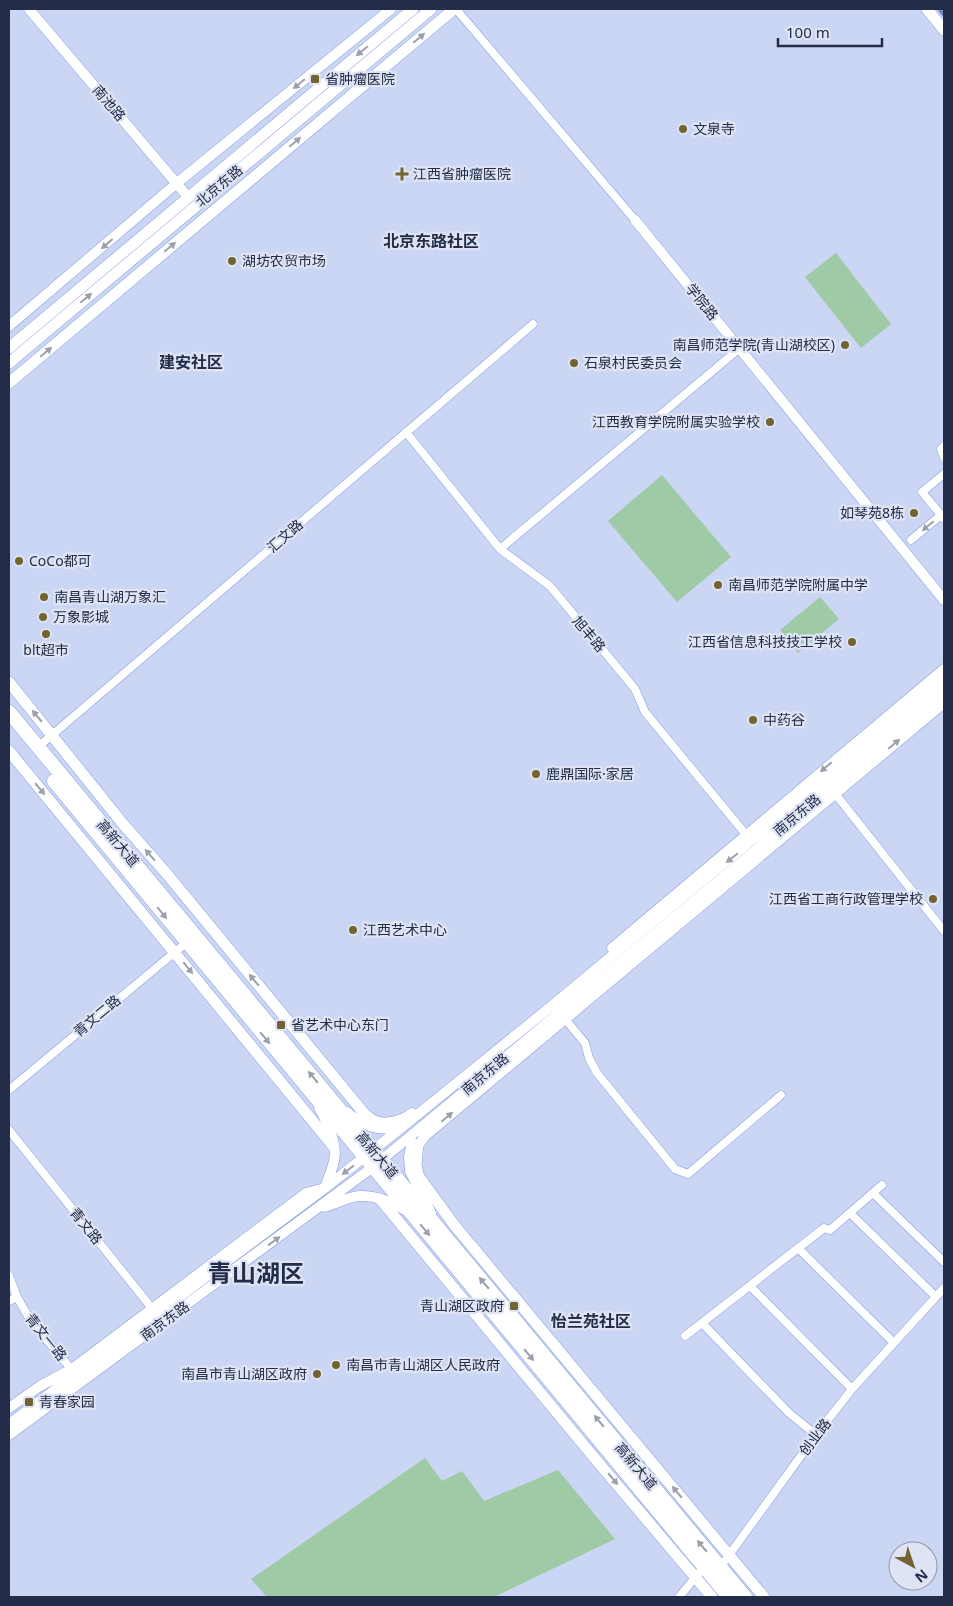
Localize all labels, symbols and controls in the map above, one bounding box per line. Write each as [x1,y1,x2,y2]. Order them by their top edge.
scale bar [778,15,882,47]
text: 100 m [786,22,830,42]
one-way arrow [412,32,425,43]
one-way arrow [355,46,368,57]
place label: 省肿瘤医院 [325,69,395,88]
marker: 省肿瘤医院 [309,73,321,85]
one-way arrow [292,78,305,89]
street label: 南池路 [89,80,130,125]
place label: 文泉寺 [693,119,735,138]
marker: 文泉寺 [677,123,689,135]
one-way arrow [288,137,301,148]
street label: 北京东路 [191,160,246,211]
place label: 江西省肿瘤医院 [413,164,511,183]
marker: 江西省肿瘤医院 [395,167,409,181]
district label: 北京东路社区 [383,230,479,252]
one-way arrow [101,238,113,250]
one-way arrow [164,241,176,253]
place label: 湖坊农贸市场 [242,251,326,270]
marker: 湖坊农贸市场 [226,255,238,267]
street label: 学院路 [682,279,723,324]
one-way arrow [80,293,92,304]
place label: 南昌师范学院(青山湖校区) [673,335,835,354]
marker: 南昌师范学院(青山湖校区) [839,339,851,351]
one-way arrow [39,346,52,357]
district label: 建安社区 [159,351,223,373]
place label: 石泉村民委员会 [584,353,682,372]
marker: 石泉村民委员会 [568,357,580,369]
place label: 江西教育学院附属实验学校 [592,412,760,431]
marker: 江西教育学院附属实验学校 [764,416,776,428]
place label: 如琴苑8栋 [840,503,904,522]
marker: 如琴苑8栋 [908,507,920,519]
street label: 汇文路 [263,515,307,557]
one-way arrow [922,521,935,532]
place label: CoCo都可 [29,551,92,570]
marker: CoCo都可 [13,555,25,567]
place label: 南昌师范学院附属中学 [728,575,868,594]
marker: 南昌师范学院附属中学 [712,579,724,591]
place label: 南昌青山湖万象汇 [54,587,166,606]
marker: 南昌青山湖万象汇 [38,591,50,603]
place label: 万象影城 [53,607,109,626]
marker: 万象影城 [37,611,49,623]
street label: 旭丰路 [569,611,610,656]
marker: blt超市 [40,628,52,640]
place label: 江西省信息科技技工学校 [688,632,842,651]
marker: 江西省信息科技技工学校 [846,636,858,648]
place label: blt超市 [23,640,69,659]
one-way arrow [31,709,42,722]
place label: 中药谷 [763,710,805,729]
marker: 中药谷 [747,714,759,726]
one-way arrow [888,739,901,750]
one-way arrow [820,762,833,773]
place label: 鹿鼎国际·家居 [546,764,634,783]
marker: 鹿鼎国际·家居 [530,768,542,780]
one-way arrow [34,782,45,795]
street label: 南京东路 [769,789,824,840]
street label: 高新大道 [93,815,144,870]
one-way arrow [145,849,156,862]
one-way arrow [725,852,738,863]
place label: 江西省工商行政管理学校 [769,889,923,908]
marker: 江西省工商行政管理学校 [927,893,939,905]
one-way arrow [156,906,167,919]
place label: 江西艺术中心 [363,920,447,939]
marker: 江西艺术中心 [347,924,359,936]
one-way arrow [183,961,194,974]
one-way arrow [249,974,260,987]
street label: 青文二路 [69,990,124,1041]
place label: 省艺术中心东门 [291,1015,389,1034]
marker: 省艺术中心东门 [275,1019,287,1031]
one-way arrow [260,1032,271,1045]
street label: 南京东路 [457,1048,512,1099]
one-way arrow [307,1071,318,1084]
one-way arrow [440,1112,453,1123]
street label: 高新大道 [352,1127,403,1182]
one-way arrow [341,1165,354,1175]
street label: 青文路 [66,1203,107,1248]
one-way arrow [420,1223,431,1236]
one-way arrow [267,1235,280,1246]
district label: 青山湖区 [208,1256,304,1289]
one-way arrow [478,1277,489,1290]
street label: 南京东路 [136,1296,193,1345]
place label: 青山湖区政府 [420,1296,504,1315]
marker: 青山湖区政府 [508,1300,520,1312]
street label: 青文一路 [21,1309,71,1364]
district label: 怡兰苑社区 [551,1310,631,1332]
one-way arrow [523,1349,534,1362]
place label: 南昌市青山湖区人民政府 [346,1355,500,1374]
marker: 南昌市青山湖区人民政府 [330,1359,342,1371]
place label: 南昌市青山湖区政府 [181,1364,307,1383]
marker: 南昌市青山湖区政府 [311,1368,323,1380]
place label: 青春家园 [39,1392,95,1411]
marker: 青春家园 [23,1396,35,1408]
street label: 创业路 [794,1414,835,1459]
one-way arrow [593,1415,604,1428]
street label: 高新大道 [611,1438,662,1493]
one-way arrow [607,1473,618,1486]
one-way arrow [671,1486,682,1499]
one-way arrow [697,1540,708,1553]
north arrow [888,1541,938,1591]
text: N [911,1565,932,1587]

